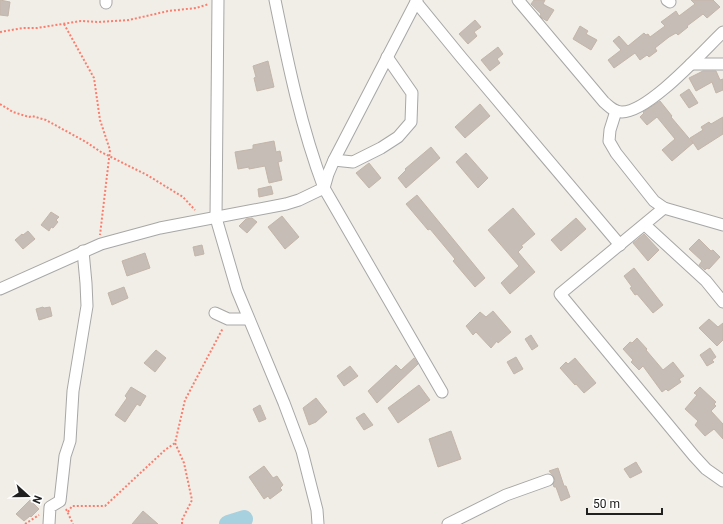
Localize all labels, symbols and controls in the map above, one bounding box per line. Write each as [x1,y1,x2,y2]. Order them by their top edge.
north arrow [8,476,48,516]
scale bar [587,490,662,516]
text: N [29,493,44,506]
text: 50 m [593,497,620,511]

